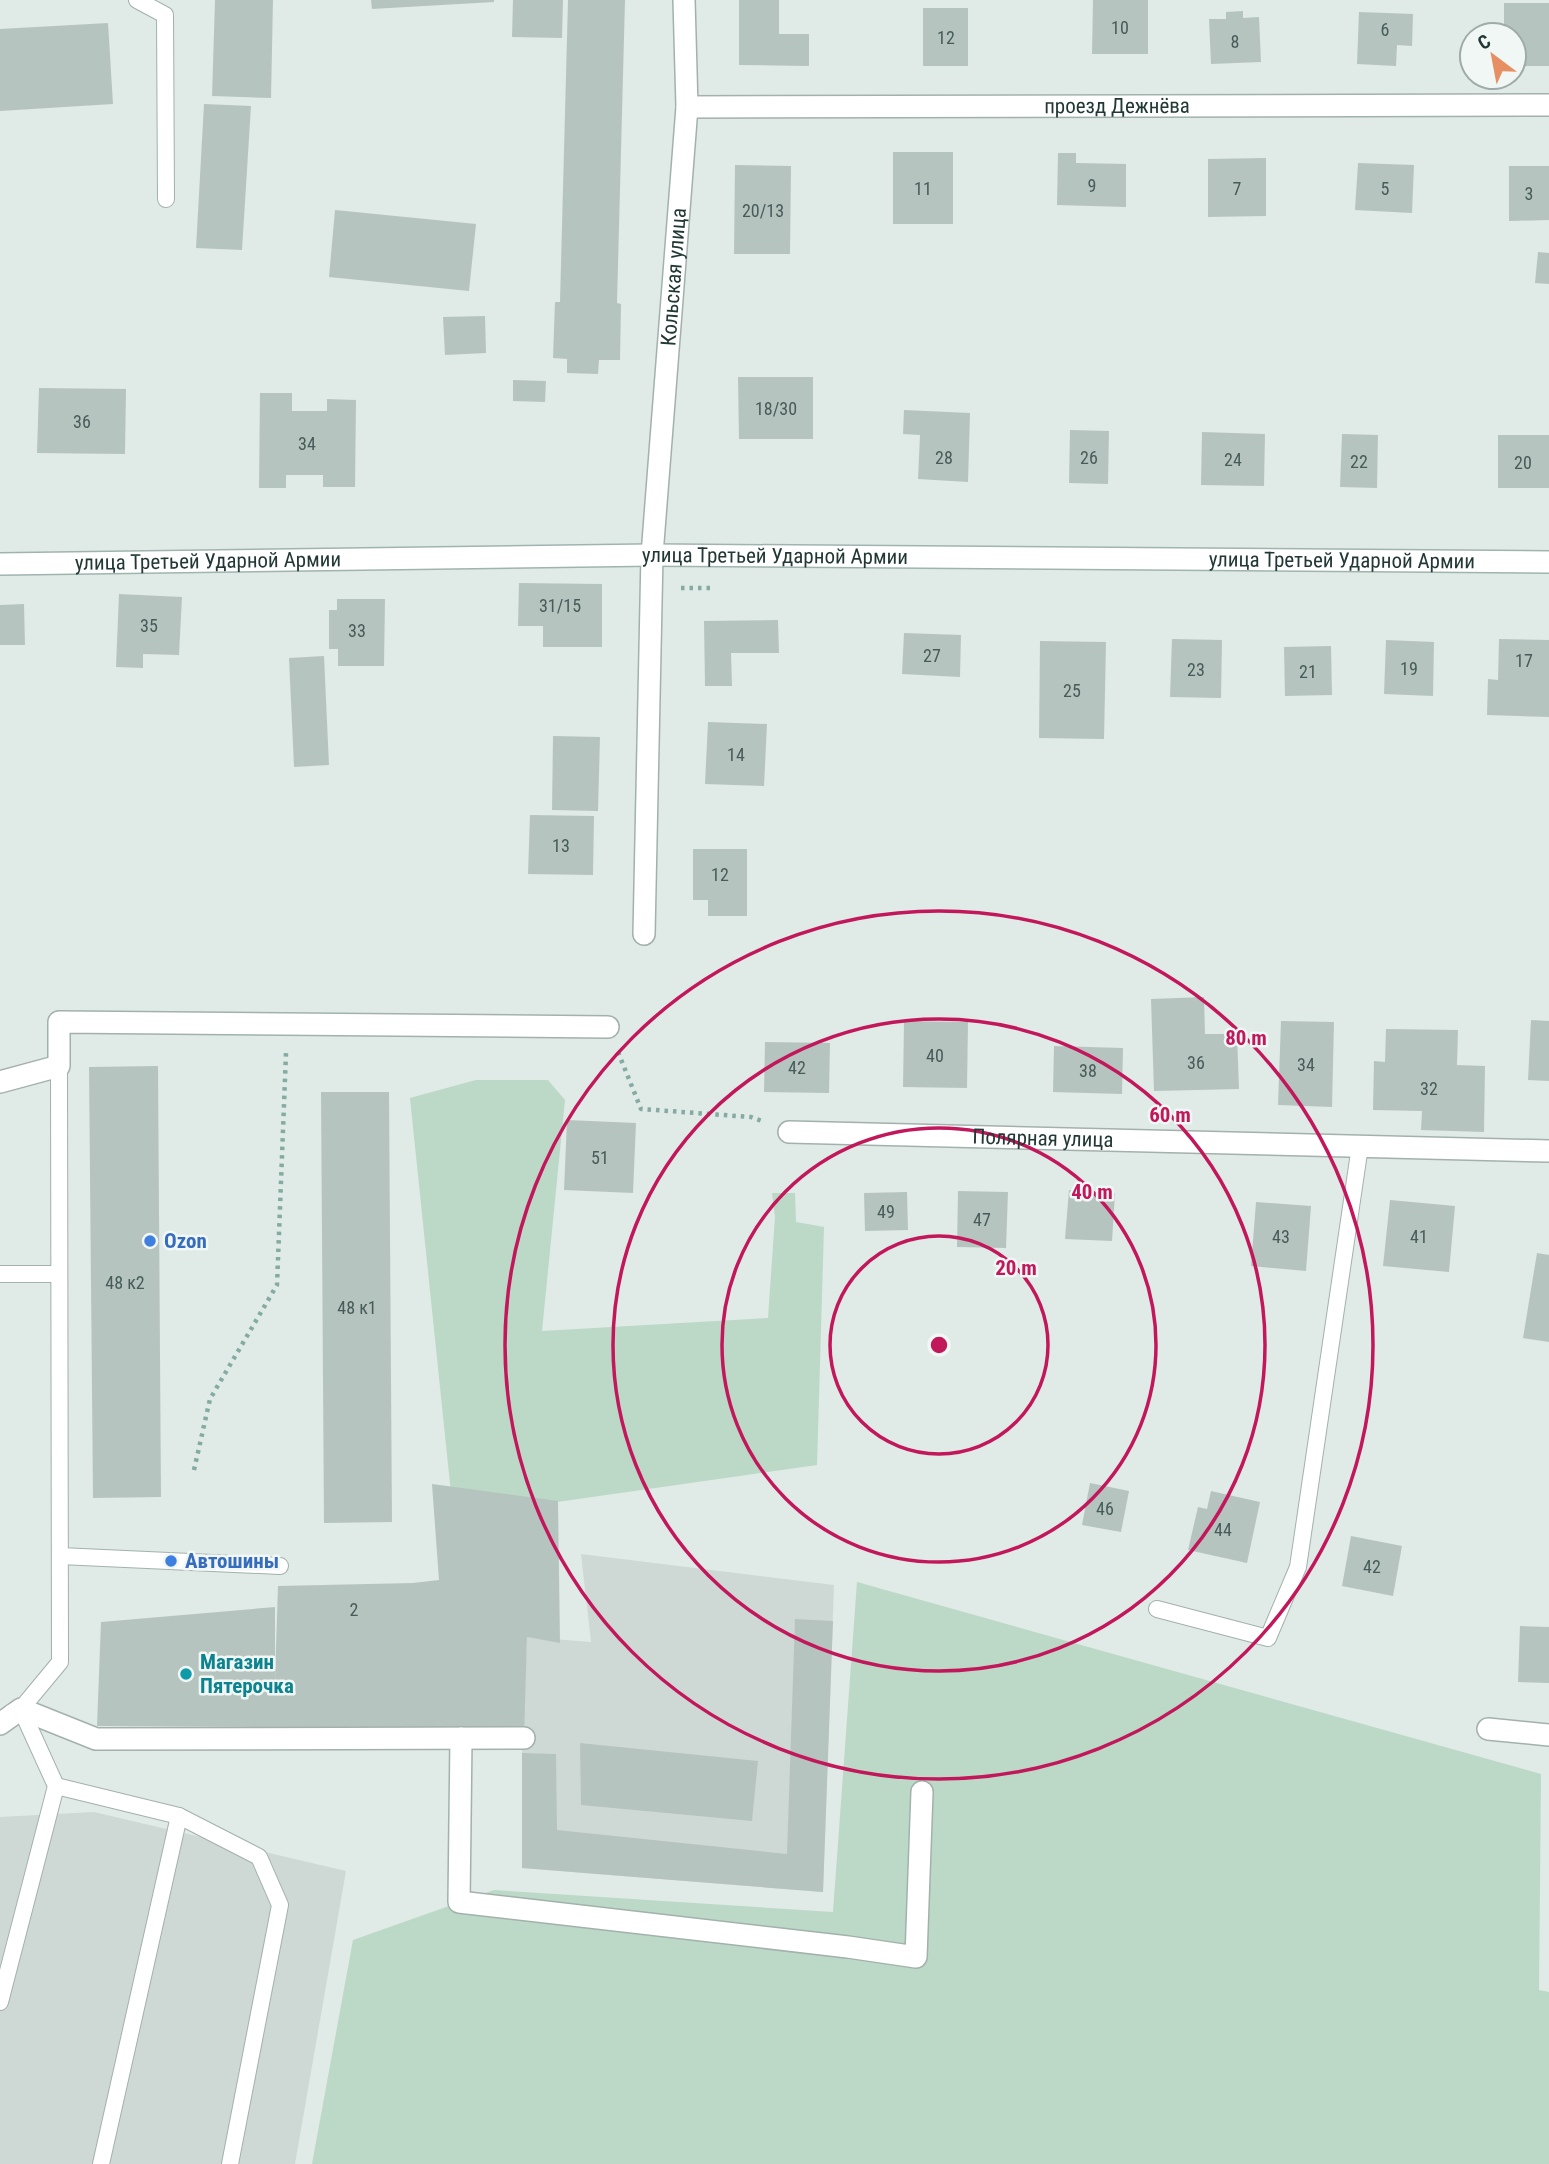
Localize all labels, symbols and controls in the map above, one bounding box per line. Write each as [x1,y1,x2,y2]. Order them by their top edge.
house number: 10 [1111,17,1129,38]
house number: 6 [1381,19,1389,40]
north arrow [1458,21,1528,91]
house number: 12 [937,27,955,48]
text: С [1474,29,1495,55]
house number: 8 [1231,31,1239,52]
street label: проезд Дежнёва [1044,94,1190,118]
house number: 9 [1088,175,1096,196]
house number: 11 [914,178,932,199]
house number: 7 [1233,178,1242,199]
house number: 5 [1381,178,1390,199]
house number: 3 [1525,183,1533,204]
house number: 20/13 [742,200,784,221]
street label: Кольская улица [656,207,691,347]
house number: 18/30 [755,398,797,419]
house number: 36 [73,411,91,432]
house number: 34 [298,433,316,454]
house number: 28 [935,447,953,468]
house number: 26 [1080,447,1098,468]
house number: 24 [1224,449,1242,470]
house number: 22 [1350,451,1368,472]
house number: 20 [1514,452,1532,473]
street label: улица Третьей Ударной Армии [642,543,908,569]
street label: улица Третьей Ударной Армии [75,547,341,575]
street label: улица Третьей Ударной Армии [1209,547,1475,573]
house number: 31/15 [539,595,581,616]
house number: 35 [140,615,158,636]
house number: 33 [348,620,366,641]
house number: 27 [923,645,941,666]
house number: 17 [1515,650,1533,671]
house number: 19 [1400,658,1418,679]
house number: 23 [1187,659,1205,680]
house number: 21 [1299,661,1317,682]
house number: 25 [1063,680,1081,701]
house number: 14 [727,744,745,765]
house number: 13 [552,835,570,856]
house number: 12 [711,864,729,885]
text: 80 m [1225,1026,1267,1050]
house number: 40 [926,1045,944,1066]
house number: 36 [1187,1052,1205,1073]
house number: 34 [1297,1054,1315,1075]
house number: 42 [788,1057,806,1078]
house number: 38 [1079,1060,1097,1081]
house number: 32 [1420,1078,1438,1099]
text: 60 m [1149,1103,1191,1127]
street label: Полярная улица [972,1125,1114,1152]
house number: 51 [591,1147,609,1168]
text: 40 m [1071,1180,1113,1204]
house number: 49 [877,1201,895,1222]
house number: 47 [973,1209,991,1230]
house number: 43 [1272,1226,1290,1247]
house number: 41 [1410,1226,1428,1247]
place label: Ozon [164,1229,207,1253]
marker: Ozon [142,1233,158,1249]
text: 20 m [995,1256,1037,1280]
house number: 48 к2 [105,1272,145,1293]
house number: 48 к1 [337,1297,377,1318]
centre of rings [927,1333,951,1357]
house number: 46 [1096,1498,1114,1519]
house number: 44 [1214,1519,1232,1540]
place label: Автошины [185,1549,279,1573]
marker: Автошины [163,1553,179,1569]
house number: 42 [1363,1556,1381,1577]
house number: 2 [350,1599,359,1620]
place label: Магазин Пятерочка [200,1650,294,1698]
marker: Магазин Пятерочка [178,1666,194,1682]

